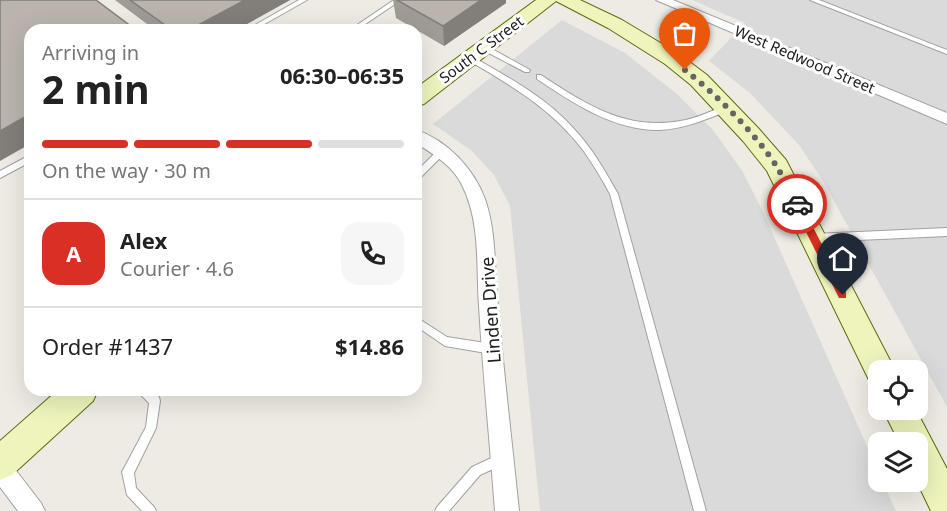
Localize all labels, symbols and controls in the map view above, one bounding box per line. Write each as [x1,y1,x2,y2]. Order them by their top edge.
pin [659,8,710,70]
street label: South C Street [435,10,528,87]
icon: bag [668,17,701,50]
street label: West Redwood Street [732,20,879,98]
text: Arriving in [42,39,139,66]
text: 06:30–06:35 [280,60,404,90]
text: 2 min [42,62,149,115]
text: On the way · 30 m [42,157,211,184]
courier [767,174,827,234]
icon: car [781,188,814,221]
button: phone [341,222,404,285]
text: Alex [120,225,167,255]
pin [817,233,868,295]
text: A [66,238,81,268]
icon: home [826,242,859,275]
text: Courier · 4.6 [120,255,234,282]
street label: Linden Drive [474,256,506,364]
text: Order #1437 [42,331,173,361]
text: $14.86 [335,331,404,361]
map controls [868,360,928,492]
button: locate [868,360,928,420]
button: layers [868,432,928,492]

